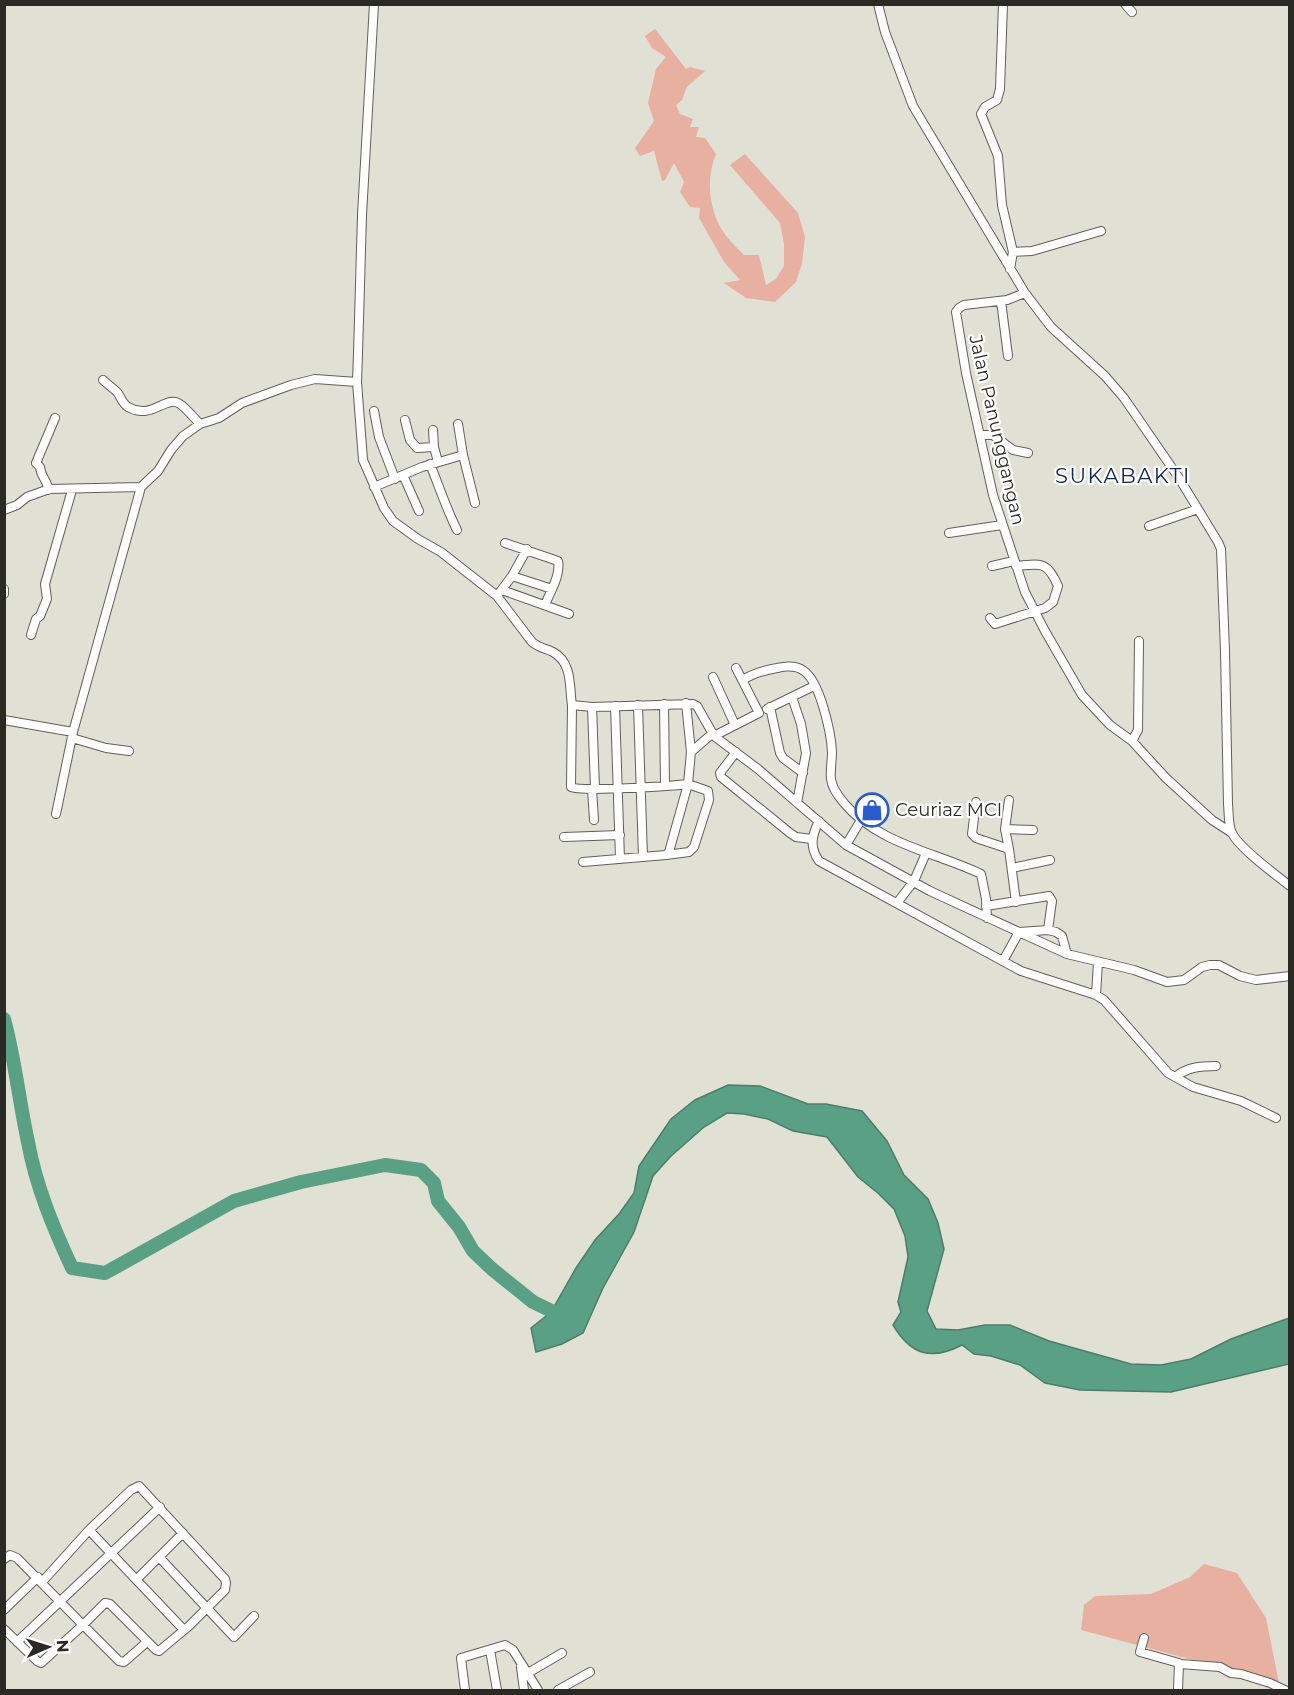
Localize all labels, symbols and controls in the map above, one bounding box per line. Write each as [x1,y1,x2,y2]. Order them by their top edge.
street label: Jalan Panunggangan [964,332,1030,527]
district label: SUKABAKTI [1055,463,1191,488]
shop icon: Ceuriaz MCI [854,792,890,828]
place label: Ceuriaz MCI [895,799,1002,821]
north arrow [18,1617,78,1677]
text: N [53,1639,72,1653]

